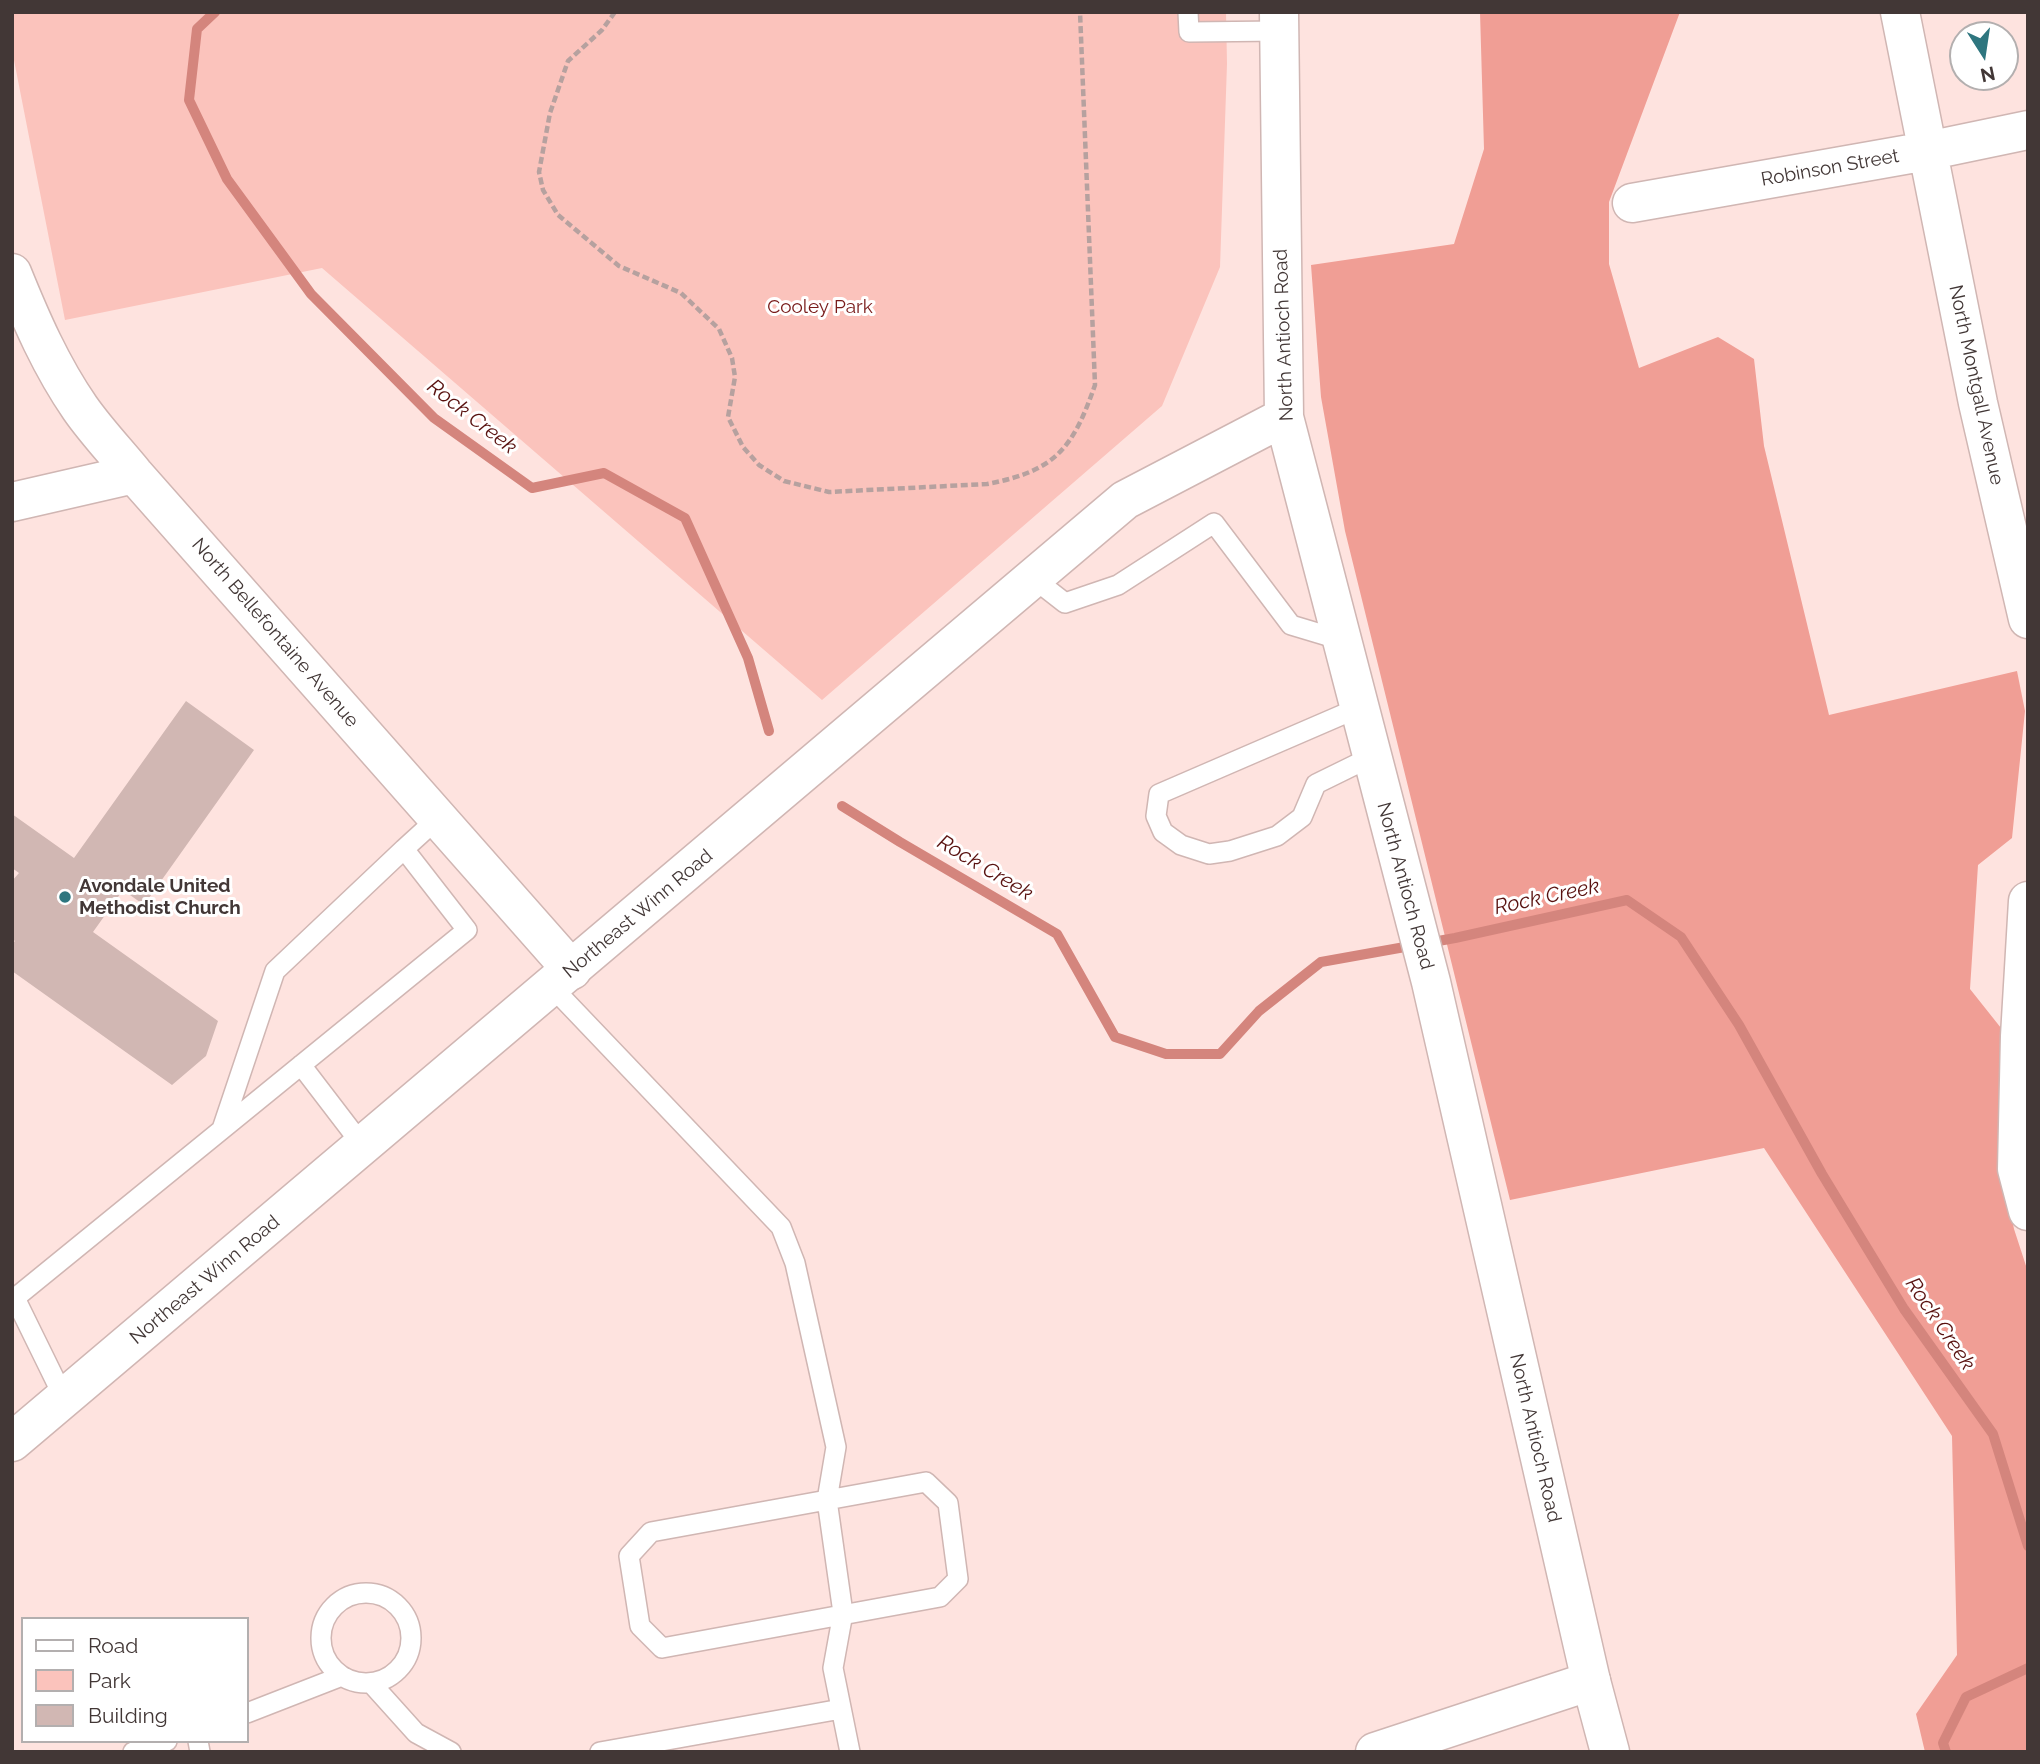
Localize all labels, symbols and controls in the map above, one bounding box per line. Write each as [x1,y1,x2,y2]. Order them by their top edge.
north arrow [1949,21,2019,91]
text: N [1979,62,1997,87]
street label: Robinson Street [1759,145,1901,191]
street label: North Antioch Road [1270,248,1298,422]
street label: North Montgall Avenue [1944,283,2008,487]
park label: Cooley Park [767,296,873,318]
water label: Rock Creek [422,374,522,460]
street label: North Bellefontaine Avenue [187,534,363,732]
street label: North Antioch Road [1372,800,1438,972]
water label: Rock Creek [933,830,1037,906]
street label: Northeast Winn Road [559,845,717,983]
water label: Rock Creek [1492,874,1602,920]
place label: Avondale United Methodist Church [79,875,241,919]
marker: Avondale United Methodist Church [57,889,73,905]
street label: Northeast Winn Road [126,1211,284,1349]
water label: Rock Creek [1900,1273,1980,1375]
street label: North Antioch Road [1505,1351,1565,1525]
legend [21,1617,248,1743]
text: Road [88,1633,138,1658]
text: Park [88,1668,131,1693]
text: Building [88,1703,168,1728]

